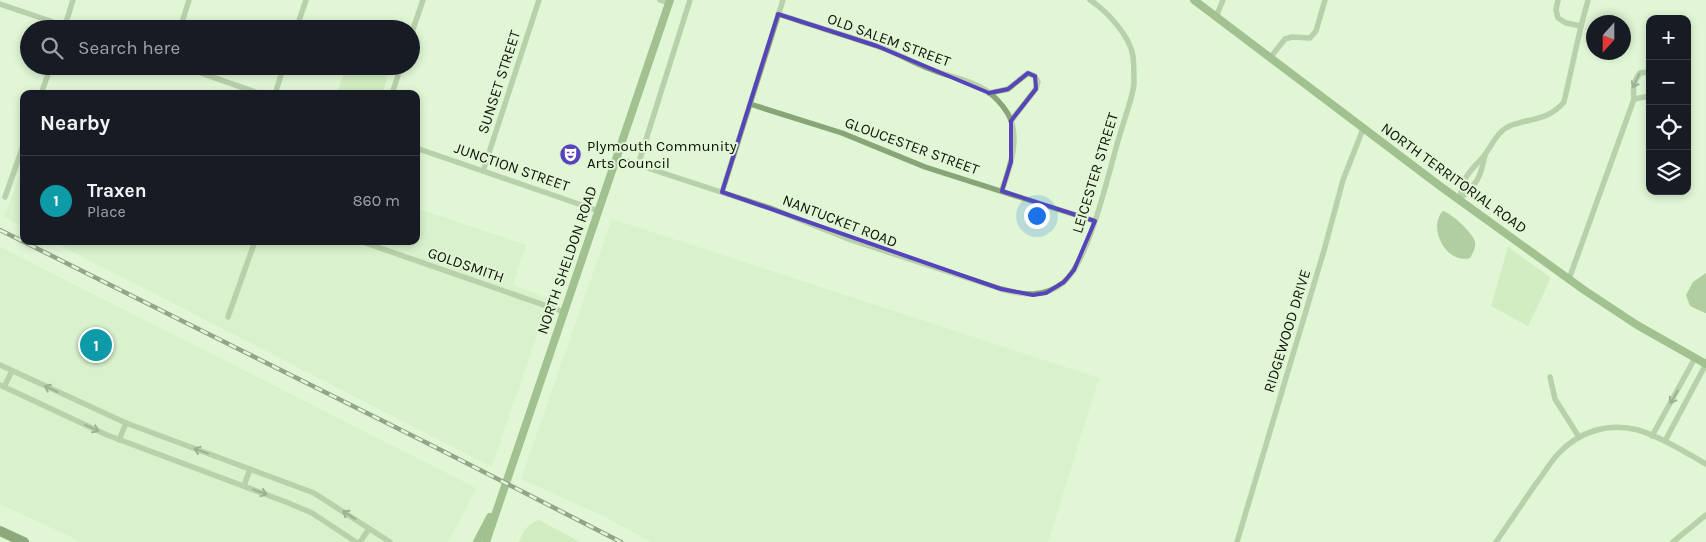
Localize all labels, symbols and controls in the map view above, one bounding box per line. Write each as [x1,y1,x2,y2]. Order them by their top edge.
street label: OLD SALEM STREET [825,9,953,71]
north arrow [1586,15,1631,60]
map controls [1646,15,1691,195]
button: + [1646,15,1691,60]
search box [20,20,420,75]
street label: SUNSET STREET [474,27,524,136]
icon: search [38,34,66,62]
text: Search here [78,37,180,59]
button: − [1646,60,1691,105]
one-way arrow [1631,73,1641,88]
button: locate [1646,105,1691,150]
street label: LEICESTER STREET [1068,110,1122,235]
text: Nearby [40,111,110,135]
street label: GLOUCESTER STREET [842,113,982,179]
street label: NORTH TERRITORIAL ROAD [1378,119,1530,237]
place label: Plymouth Community Arts Council [587,137,737,172]
street label: JUNCTION STREET [452,139,572,195]
theatre icon: Plymouth Community Arts Council [559,143,583,167]
button: layers [1646,150,1691,195]
text: Traxen [87,180,146,202]
street label: NORTH SHELDON ROAD [533,184,601,336]
text: 1 [53,191,59,210]
text: 860 m [353,191,400,210]
street label: NANTUCKET ROAD [780,191,900,251]
text: Place [87,202,126,221]
your location [1024,203,1050,229]
street label: GOLDSMITH [425,244,507,286]
street label: RIDGEWOOD DRIVE [1260,267,1314,395]
pin: 1 [80,326,112,364]
one-way arrow [44,384,59,393]
one-way arrow [1668,389,1678,404]
one-way arrow [84,424,99,434]
one-way arrow [193,446,209,455]
one-way arrow [252,488,267,497]
one-way arrow [343,510,357,520]

